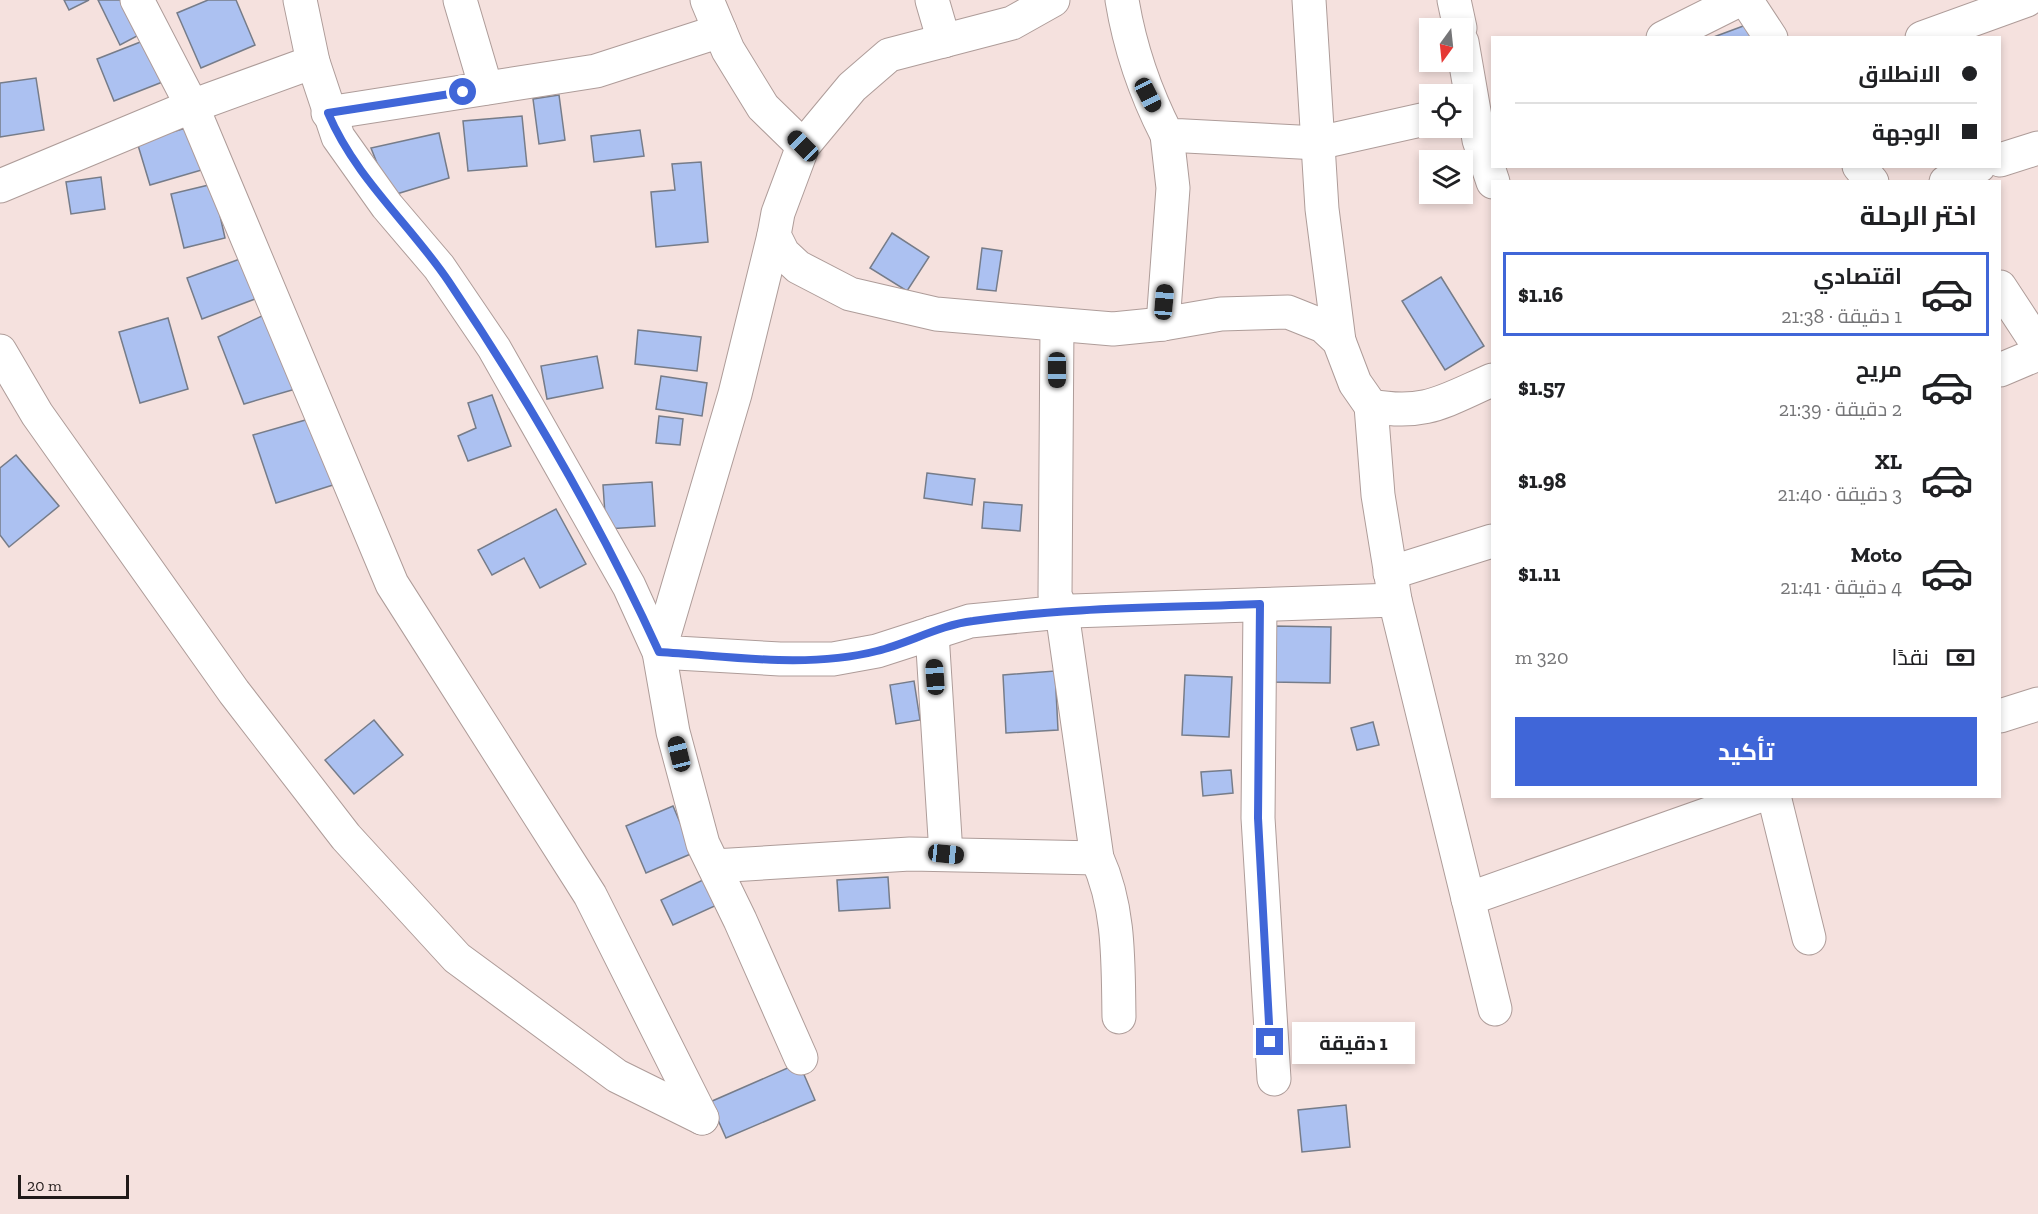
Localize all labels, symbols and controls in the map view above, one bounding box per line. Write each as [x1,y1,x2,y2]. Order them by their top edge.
north arrow [1419,18,1473,72]
map controls [1419,18,1473,204]
text: الانطلاق [1858,61,1941,88]
car [1132,75,1164,115]
route start [449,78,476,105]
button: locate [1419,84,1473,138]
text: الوجهة [1872,119,1941,146]
car [784,127,822,165]
button: layers [1419,150,1473,204]
text: اختر الرحلة [1860,200,1977,232]
text: اقتصادي [1813,263,1902,290]
icon: car [1920,267,1974,321]
text: $1.16 [1518,281,1563,308]
car [1153,283,1175,321]
text: 1 دقيقة · 21:38 [1781,304,1902,328]
car [1048,352,1066,388]
text: مريح [1856,356,1902,383]
icon: car [1920,360,1974,414]
text: $1.57 [1518,374,1565,401]
text: 2 دقيقة · 21:39 [1779,397,1902,421]
text: XL [1875,448,1902,475]
icon: car [1920,453,1974,507]
text: $1.98 [1518,467,1566,494]
text: 3 دقيقة · 21:40 [1777,482,1902,506]
text: Moto [1851,541,1902,568]
icon: car [1920,546,1974,600]
text: $1.11 [1518,560,1560,587]
text: 4 دقيقة · 21:41 [1780,575,1902,599]
icon: cash [1944,641,1977,674]
text: نقدًا [1891,644,1929,671]
text: 320 m [1515,645,1568,669]
car [925,658,945,696]
button: تأكيد [1515,717,1977,786]
car [666,734,692,774]
car [927,843,965,865]
callout: 1 دقيقة [1291,1021,1414,1063]
route end [1256,1028,1283,1055]
text: 1 دقيقة [1319,1031,1388,1055]
scale bar [18,1172,129,1200]
text: 20 m [27,1176,62,1195]

